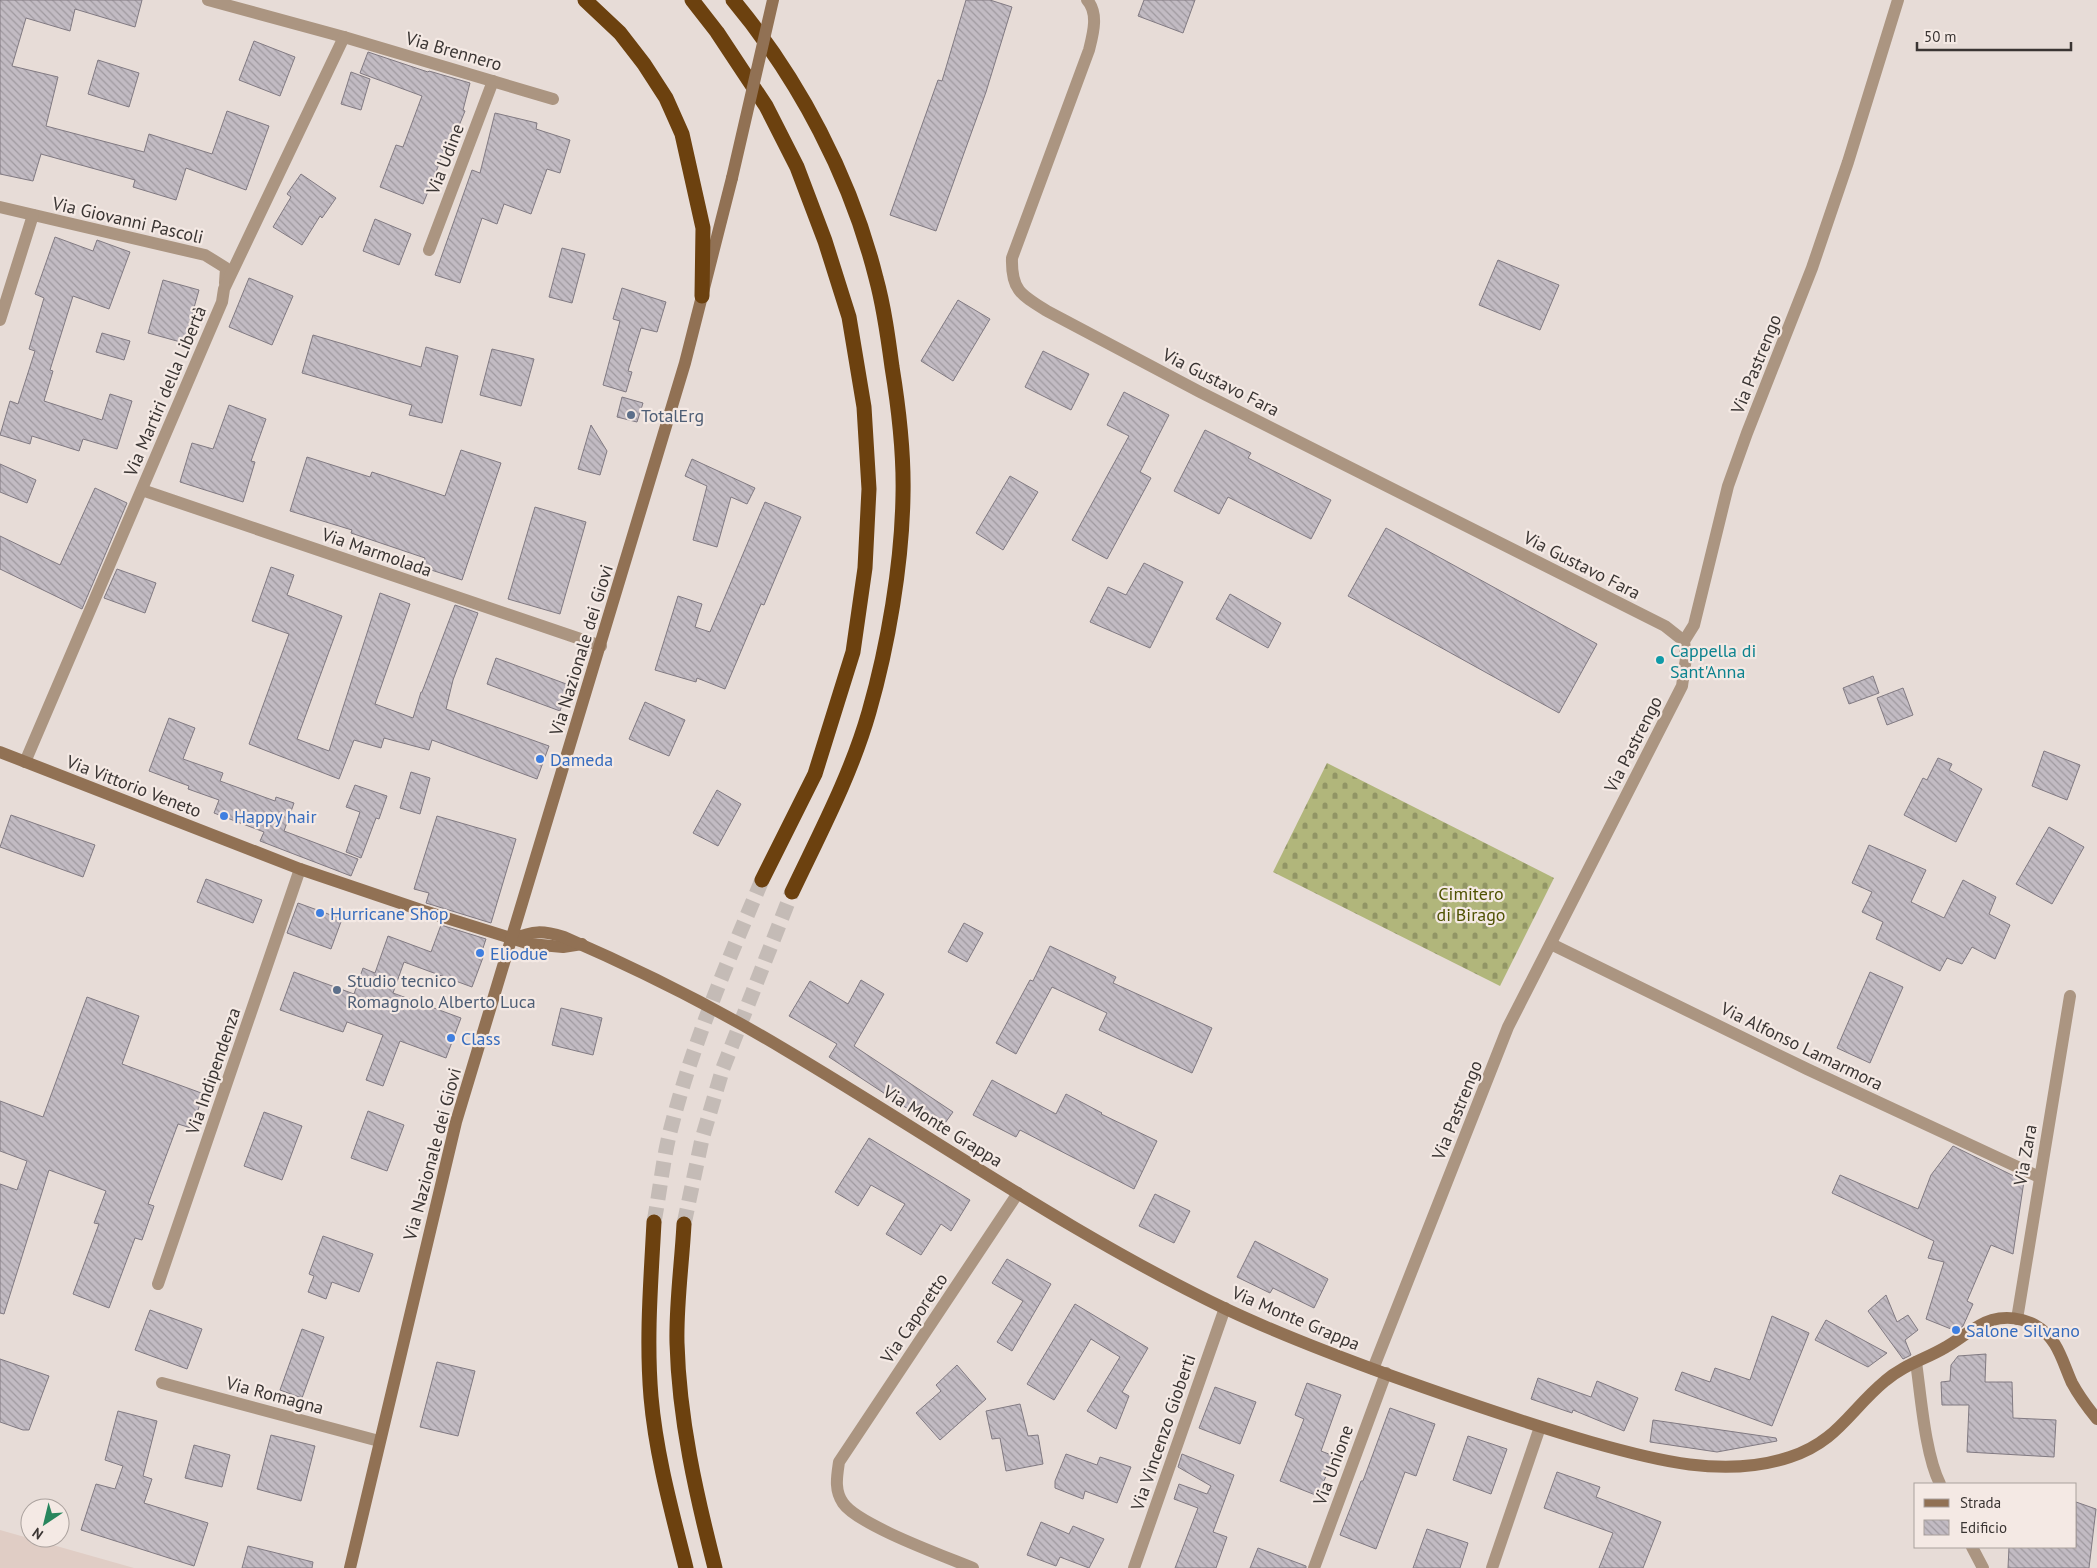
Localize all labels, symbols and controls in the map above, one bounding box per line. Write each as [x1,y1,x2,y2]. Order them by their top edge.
scale bar [1917,20,2071,52]
street label: Via Brennero [402,26,505,76]
text: 50 m [1924,27,1957,46]
street label: Via Udine [421,120,469,199]
street label: Via Giovanni Pascoli [49,191,206,249]
street label: Via Martiri della Libertà [118,302,211,481]
street label: Via Pastrengo [1725,311,1786,418]
street label: Via Gustavo Fara [1158,342,1283,421]
place label: TotalErg [641,404,704,427]
marker: TotalErg [625,409,637,421]
street label: Via Marmolada [318,522,435,582]
street label: Via Gustavo Fara [1519,525,1644,604]
street label: Via Nazionale dei Giovi [544,562,618,739]
place label: Cappella di Sant'Anna [1670,639,1756,683]
marker: Cappella di Sant'Anna [1654,654,1666,666]
street label: Via Pastrengo [1598,692,1667,797]
place label: Dameda [550,748,613,771]
street label: Via Vittorio Veneto [62,749,205,822]
marker: Dameda [534,753,546,765]
place label: Happy hair [234,805,317,828]
marker: Happy hair [218,810,230,822]
park label: Cimitero di Birago [1436,882,1506,926]
place label: Hurricane Shop [330,902,449,925]
marker: Hurricane Shop [314,907,326,919]
place label: Eliodue [490,942,548,965]
marker: Eliodue [474,947,486,959]
place label: Studio tecnico Romagnolo Alberto Luca [347,969,536,1013]
marker: Studio tecnico Romagnolo Alberto Luca [331,984,343,996]
street label: Via Alfonso Lamarmora [1716,996,1887,1095]
street label: Via Indipendenza [180,1004,245,1138]
place label: Class [461,1027,501,1050]
marker: Class [445,1032,457,1044]
street label: Via Pastrengo [1426,1057,1487,1164]
street label: Via Nazionale dei Giovi [398,1065,466,1244]
street label: Via Monte Grappa [878,1079,1007,1172]
street label: Via Zara [2008,1123,2042,1188]
street label: Via Caporetto [875,1268,953,1368]
street label: Via Monte Grappa [1228,1280,1363,1355]
place label: Salone Silvano [1966,1319,2080,1342]
marker: Salone Silvano [1950,1324,1962,1336]
street label: Via Vincenzo Gioberti [1125,1351,1201,1514]
street label: Via Romagna [223,1371,326,1419]
street label: Via Unione [1308,1422,1358,1509]
legend [1914,1483,2077,1548]
text: Strada [1960,1493,2001,1512]
north arrow [20,1498,70,1548]
text: Edificio [1960,1518,2007,1537]
text: N [29,1524,46,1544]

